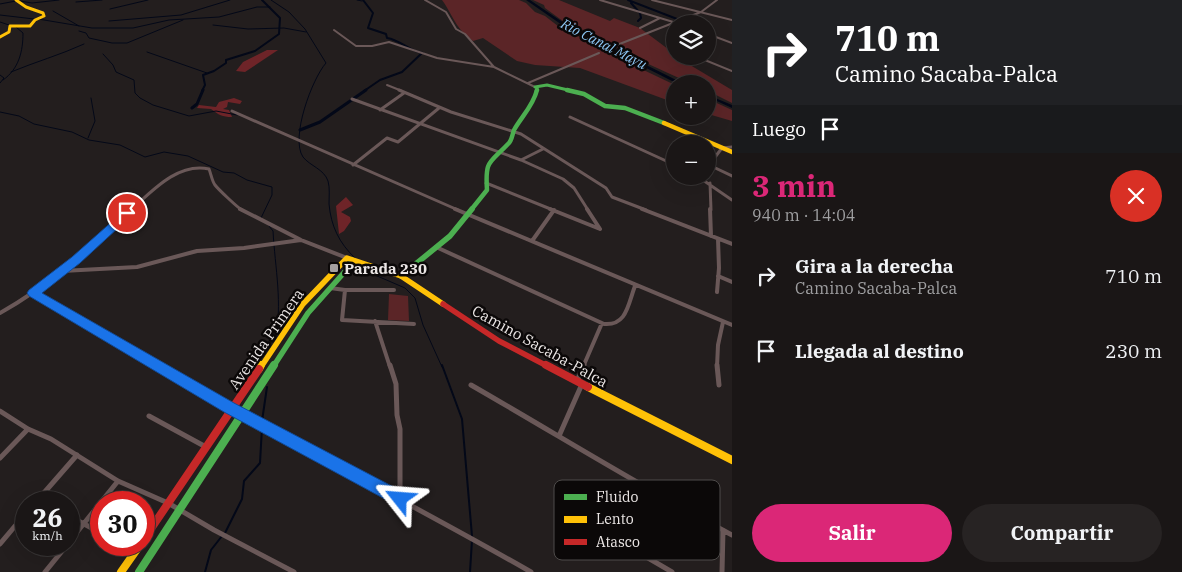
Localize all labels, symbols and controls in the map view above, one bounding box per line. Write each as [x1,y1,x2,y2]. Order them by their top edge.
water label: Rio Canal Mayu [557,14,650,73]
map controls [666,15,716,185]
button: layers [666,15,716,65]
text: 710 m [835,15,940,61]
icon: right [752,20,817,85]
text: Camino Sacaba-Palca [835,59,1058,88]
button: + [666,75,716,125]
icon: arrive [816,115,844,143]
text: Luego [752,117,806,141]
button: − [666,135,716,185]
text: 3 min [752,166,836,205]
button: close [1110,170,1162,222]
pin [106,192,148,234]
icon: arrive [113,199,141,227]
text: 940 m · 14:04 [752,205,855,225]
text: Gira a la derecha [795,254,954,278]
place label: Parada 230 [344,259,427,278]
marker: Parada 230 [328,262,340,274]
icon: right [752,262,780,290]
text: 710 m [1105,264,1162,288]
text: Camino Sacaba-Palca [795,278,957,298]
street label: Avenida Primera [224,285,308,393]
street label: Camino Sacaba-Palca [469,301,611,391]
icon: arrive [752,337,780,365]
text: Llegada al destino [795,339,964,363]
text: 230 m [1105,339,1162,363]
position arrow [373,472,425,524]
legend [554,480,720,560]
text: Fluido [596,488,639,506]
speed limit sign: 30 [90,491,155,556]
text: 26 [32,501,63,534]
button: Salir [752,504,952,562]
button: Compartir [962,504,1162,562]
text: Lento [596,510,634,528]
text: km/h [32,528,63,543]
text: Atasco [596,533,640,551]

